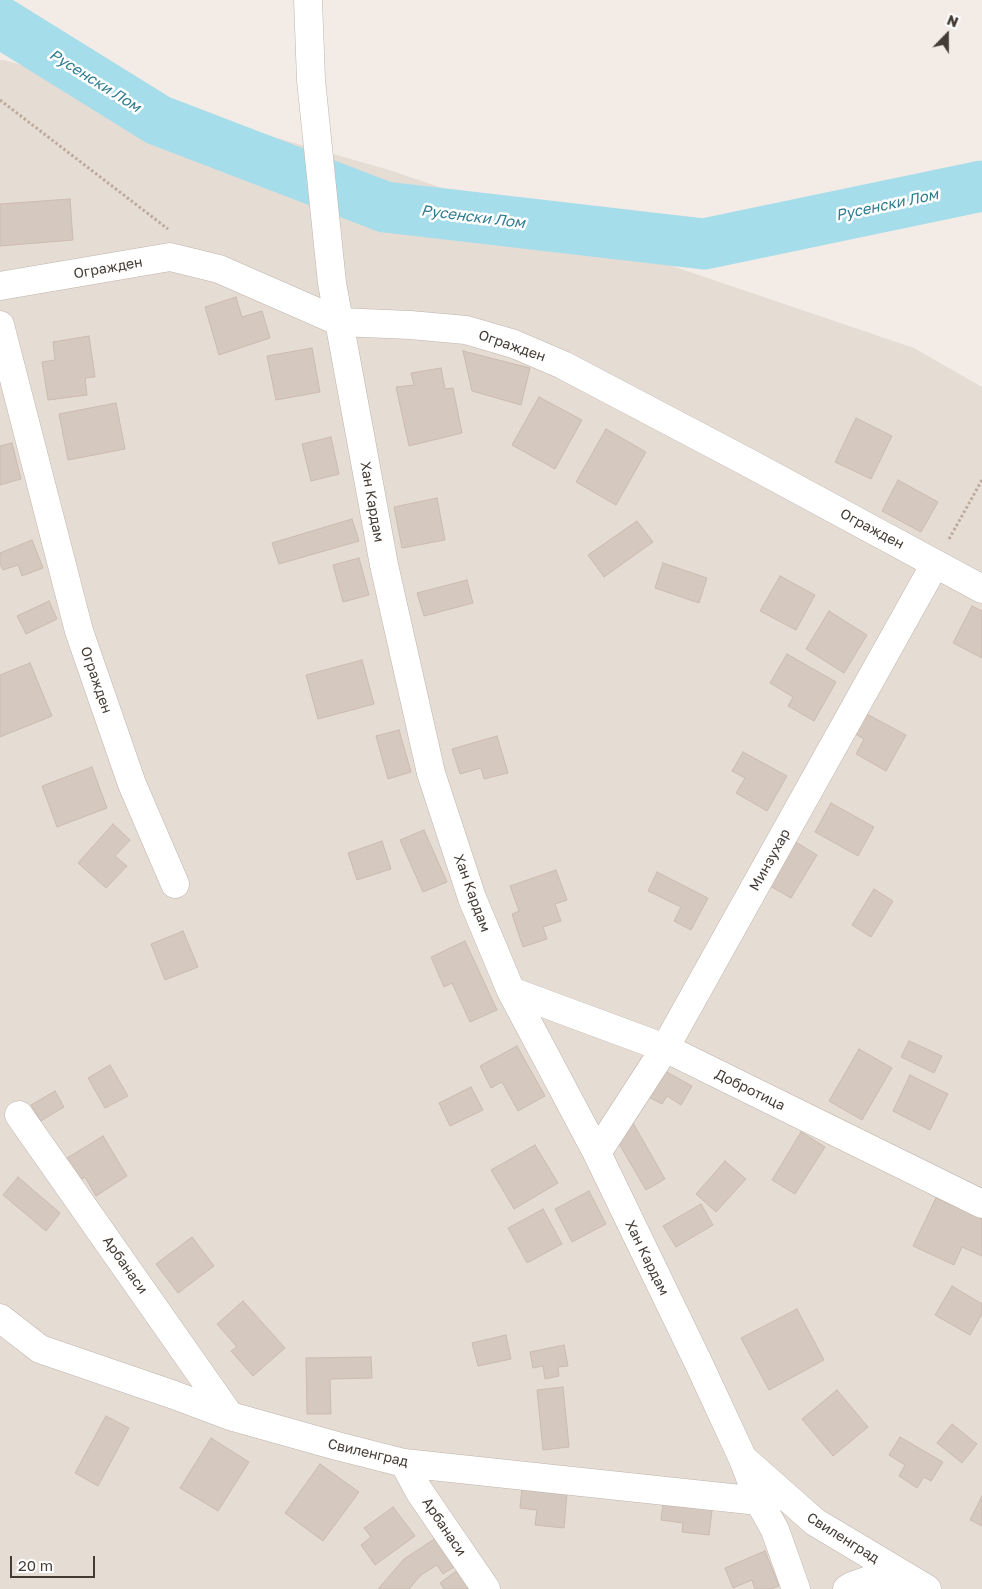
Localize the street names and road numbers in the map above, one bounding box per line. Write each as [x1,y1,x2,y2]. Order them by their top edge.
street label: Огражден [72,254,144,282]
street label: Огражден [476,327,548,365]
street label: Хан Кардам [357,460,387,544]
street label: Огражден [837,505,907,553]
street label: Огражден [77,644,115,716]
street label: Минзухар [746,826,794,894]
street label: Хан Кардам [450,852,494,934]
street label: Добротица [712,1066,788,1114]
street label: Хан Кардам [622,1218,672,1298]
street label: Арбанаси [99,1233,151,1297]
street label: Свиленград [326,1436,410,1470]
street label: Арбанаси [418,1495,470,1559]
street label: Свиленград [804,1509,882,1567]

